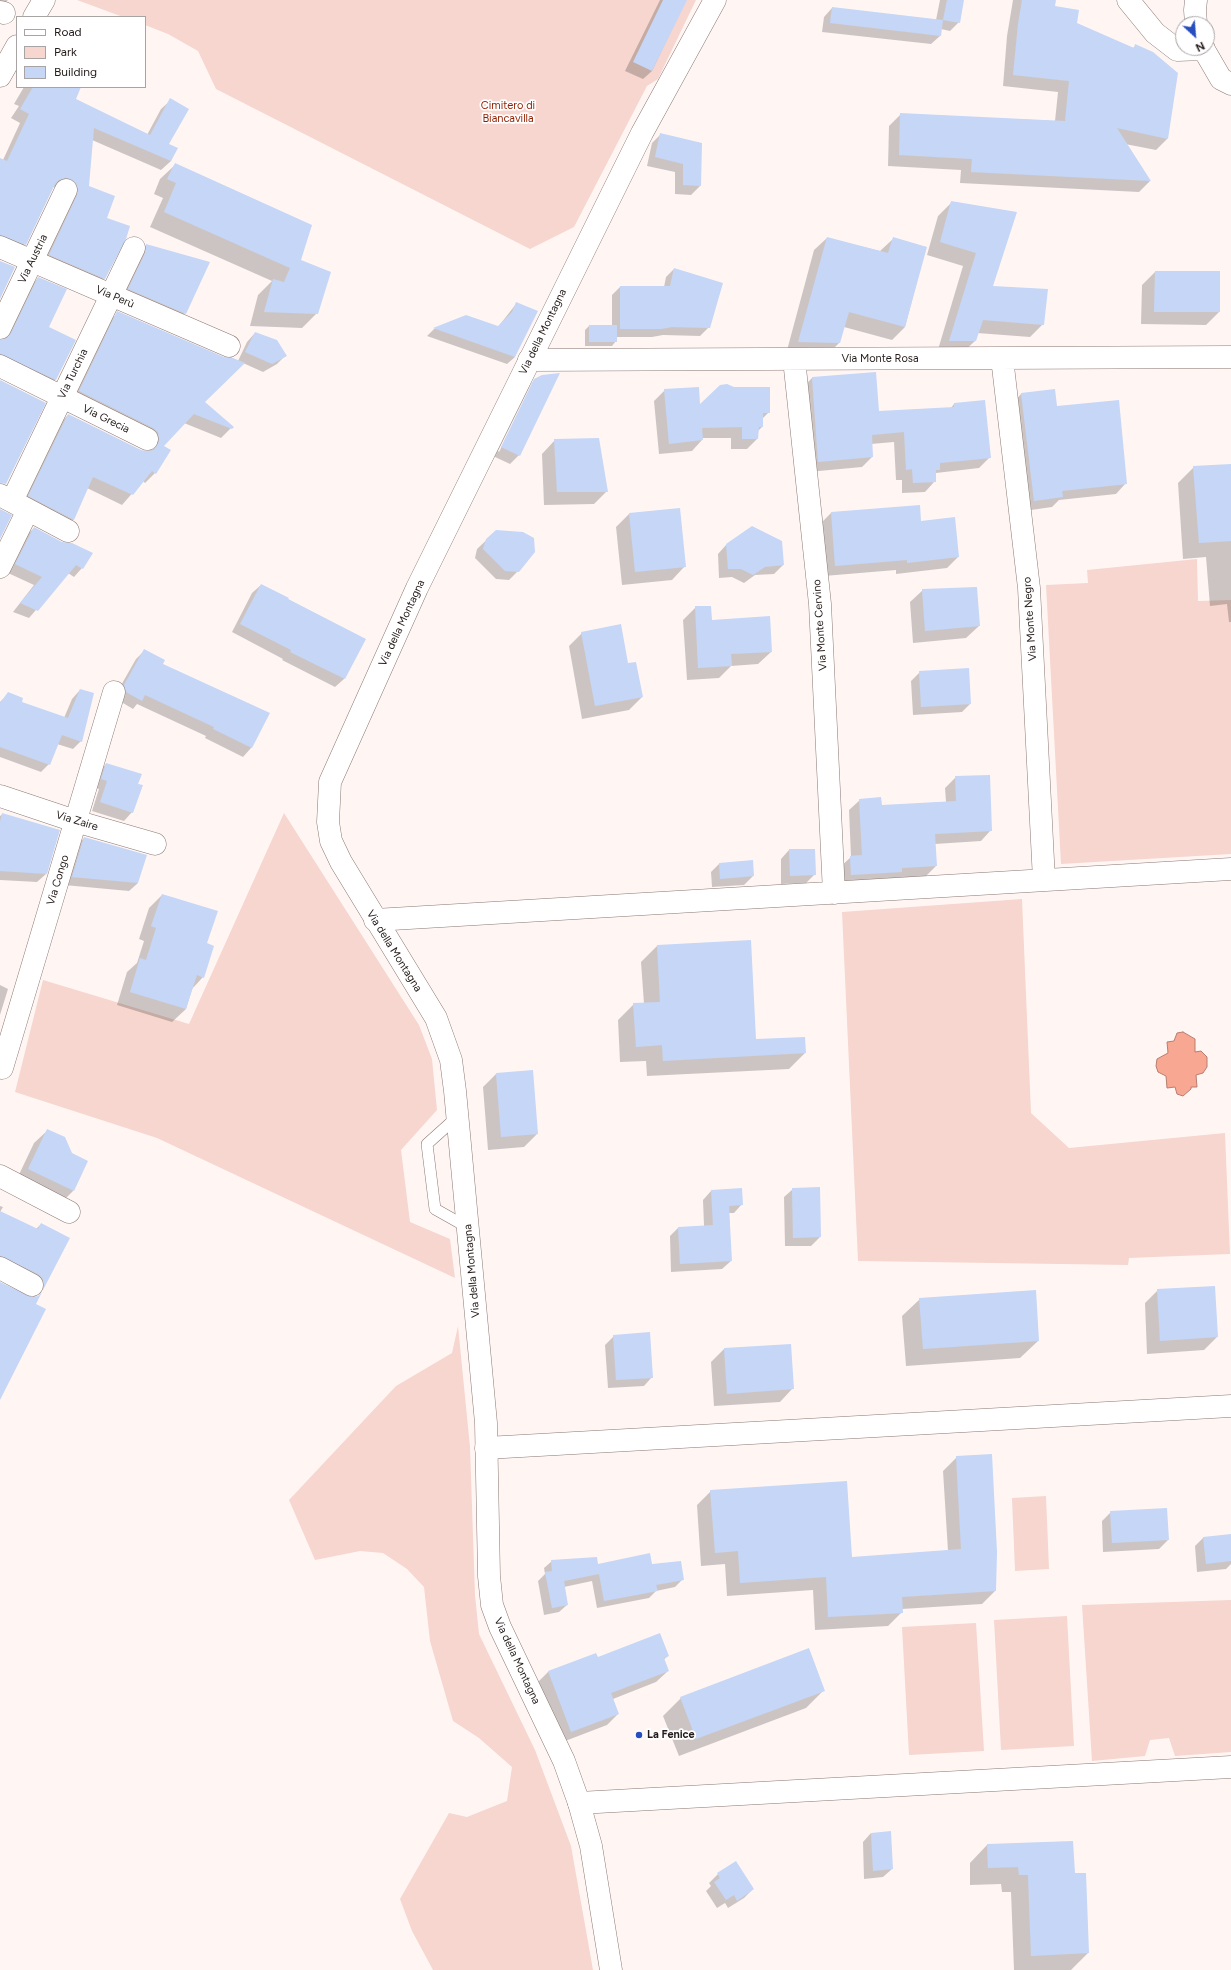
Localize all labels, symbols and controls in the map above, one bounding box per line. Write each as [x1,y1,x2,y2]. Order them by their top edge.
legend [16,16,146,88]
north arrow [1175,16,1215,56]
text: Road [54,25,82,39]
text: N [1193,39,1207,54]
text: Park [54,45,77,59]
text: Building [54,65,97,79]
park label: Cimitero di Biancavilla [481,99,535,125]
street label: Via Austria [15,232,51,286]
street label: Via Perù [94,283,136,311]
street label: Via della Montagna [516,287,570,377]
street label: Via Turchia [55,347,91,401]
street label: Via Monte Rosa [841,352,919,366]
street label: Via Grecia [80,402,132,436]
street label: Via Monte Negro [1020,577,1040,661]
street label: Via della Montagna [376,578,428,668]
street label: Via Monte Cervino [810,579,830,671]
street label: Via Zaire [54,808,100,834]
street label: Via Congo [44,853,72,907]
street label: Via della Montagna [364,908,424,994]
street label: Via della Montagna [461,1224,483,1318]
street label: Via della Montagna [491,1616,543,1706]
place label: La Fenice [647,1728,695,1742]
marker: La Fenice [634,1730,644,1740]

